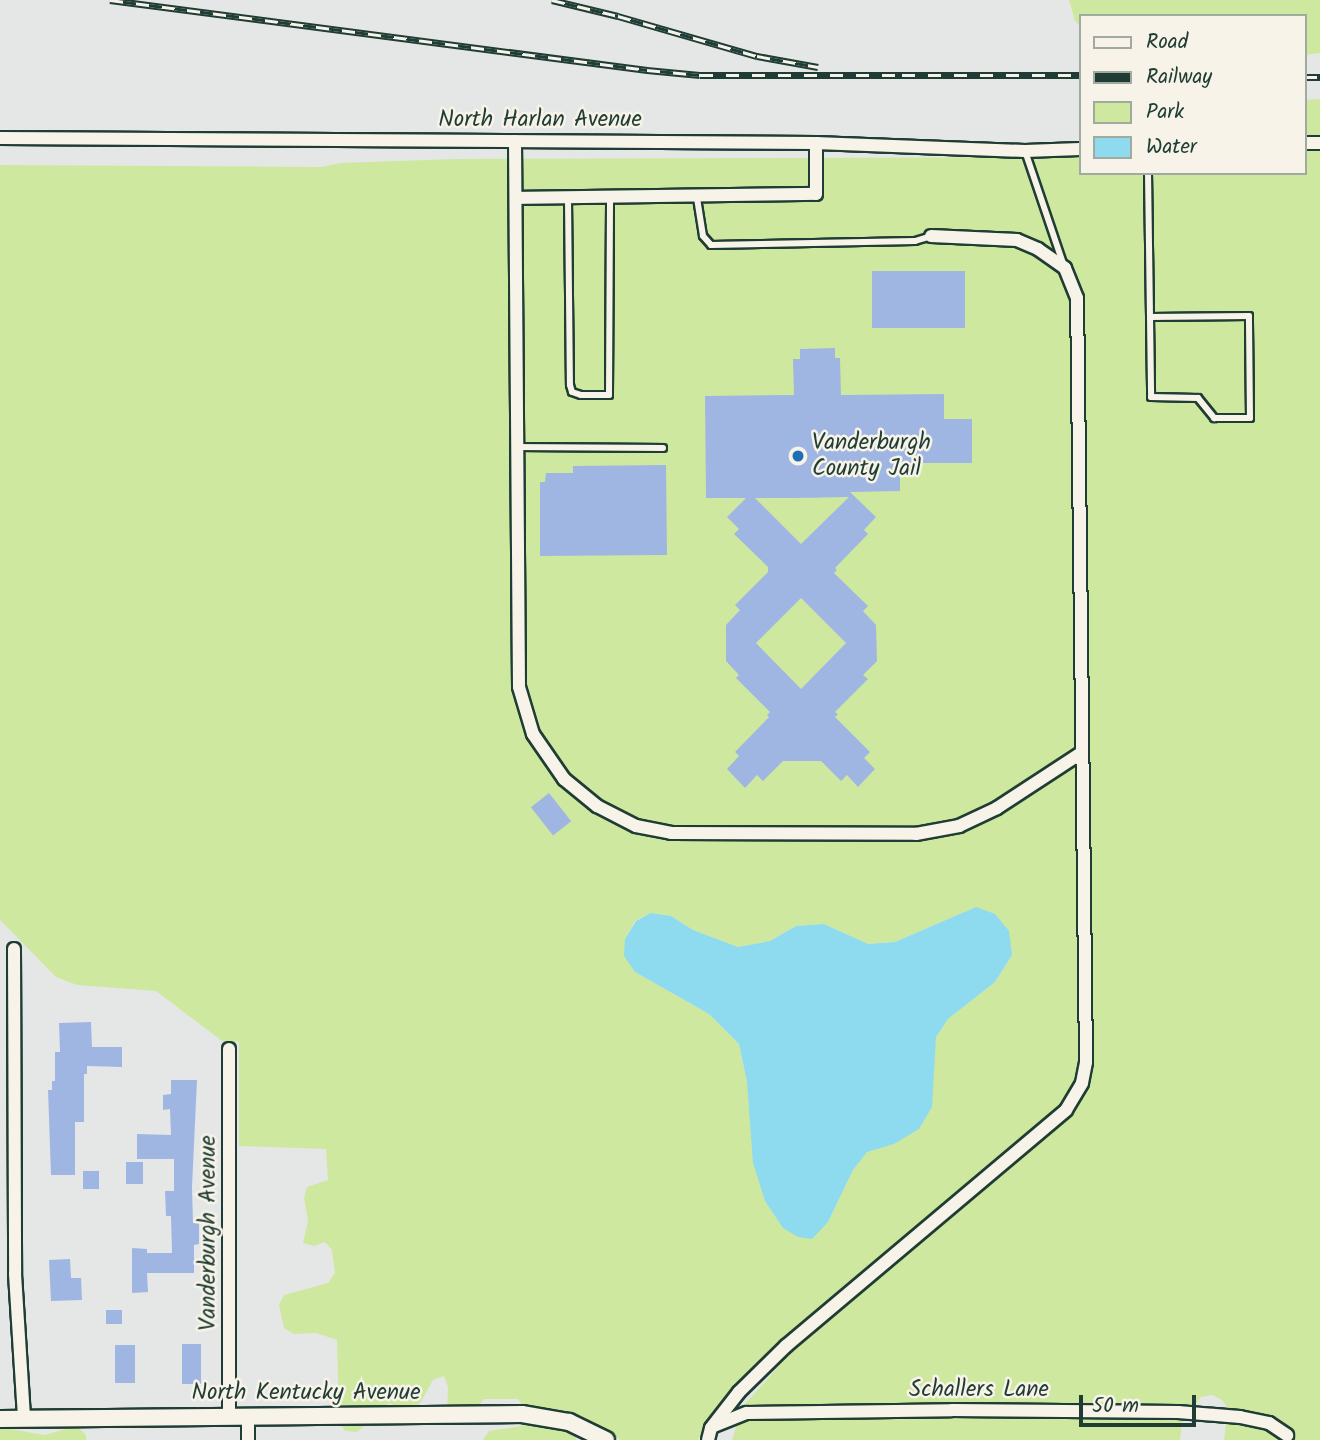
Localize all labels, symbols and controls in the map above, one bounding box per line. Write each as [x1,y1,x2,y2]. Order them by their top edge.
legend [1078,14,1306,175]
text: Road [1146,26,1188,59]
text: Railway [1146,61,1212,94]
text: Park [1146,96,1184,129]
street label: North Harlan Avenue [438,106,642,134]
text: Water [1146,131,1197,164]
place label: Vanderburgh County Jail [812,429,931,483]
marker: Vanderburgh County Jail [790,448,806,464]
street label: Vanderburgh Avenue [195,1135,223,1331]
street label: Schallers Lane [909,1376,1049,1404]
street label: North Kentucky Avenue [192,1379,420,1407]
scale bar [1082,1380,1199,1424]
text: 50 m [1092,1390,1139,1423]

